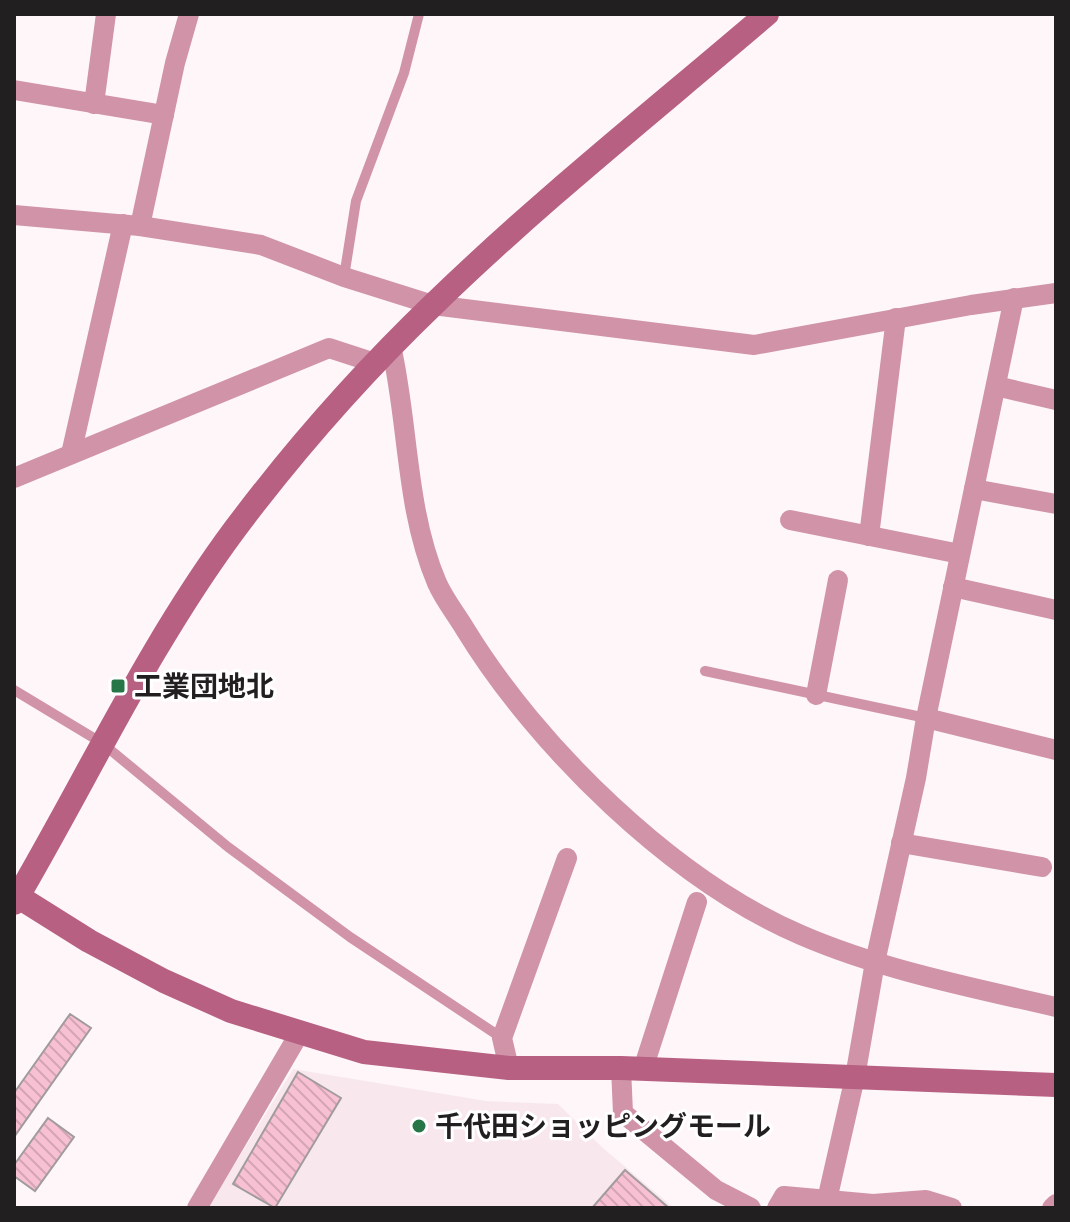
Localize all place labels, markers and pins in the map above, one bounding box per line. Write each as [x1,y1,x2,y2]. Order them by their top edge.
place label: 工業団地北 [134,670,274,703]
marker: 工業団地北 [109,677,127,695]
place label: 千代田ショッピングモール [435,1110,771,1143]
marker: 千代田ショッピングモール [410,1117,428,1135]

